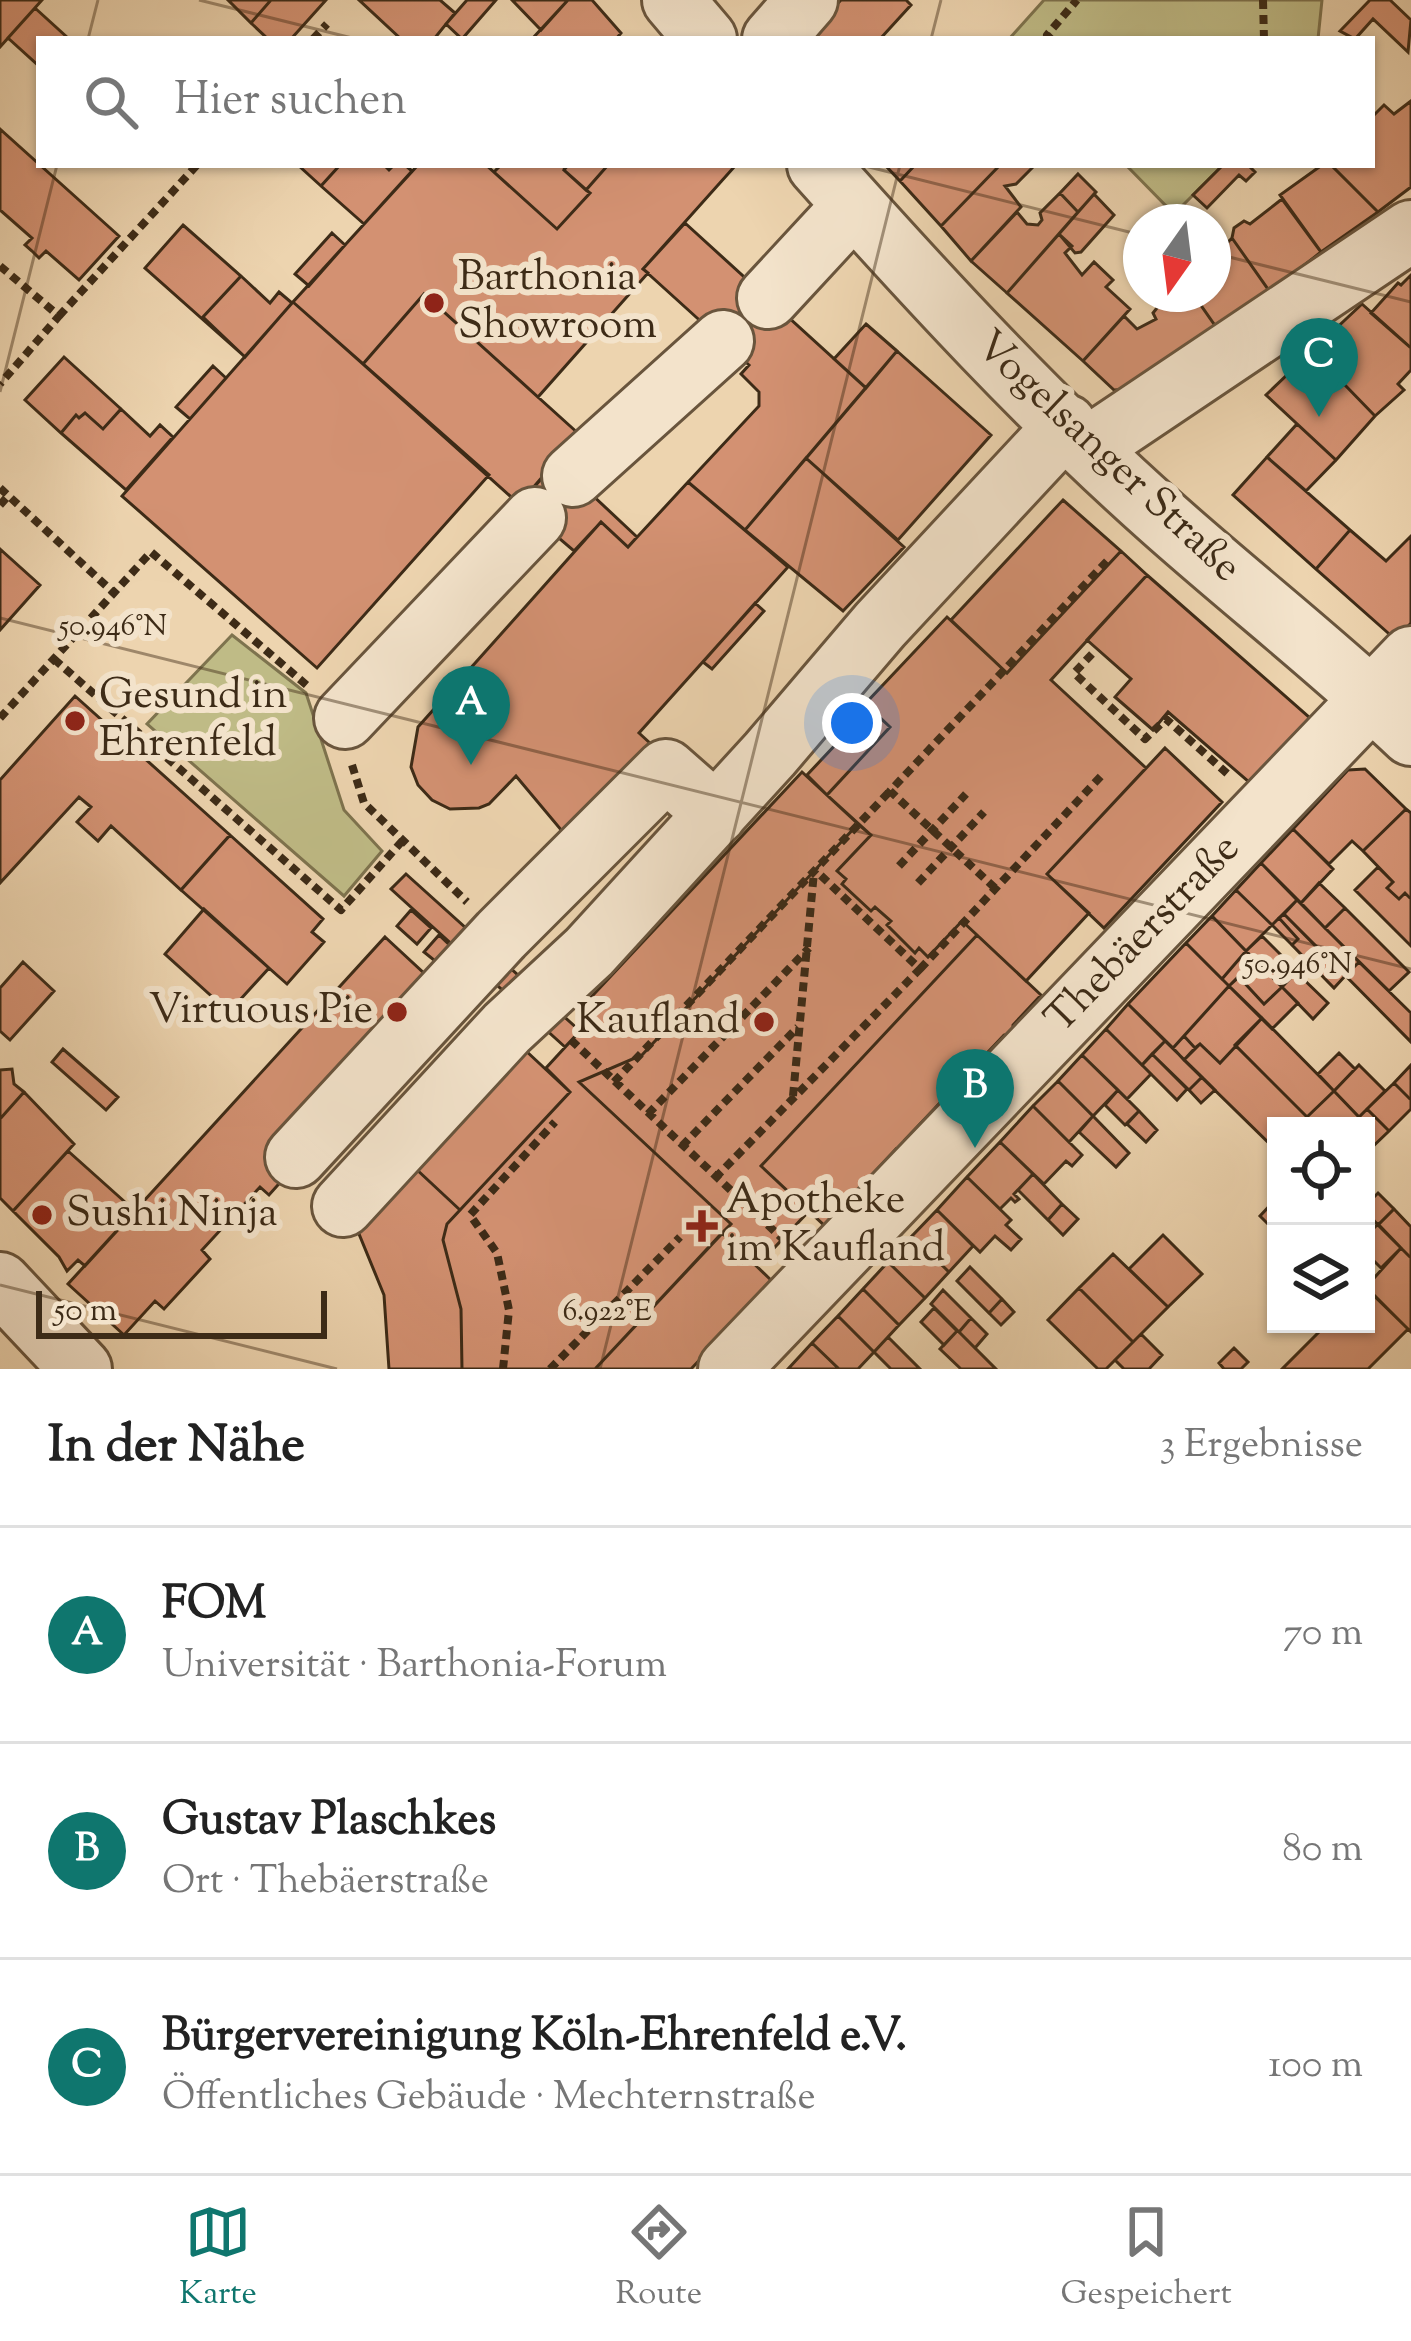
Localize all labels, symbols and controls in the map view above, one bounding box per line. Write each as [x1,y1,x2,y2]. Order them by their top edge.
search box [36,36,1375,168]
icon: search [78,69,144,135]
text: Hier suchen [174,70,407,135]
north arrow [1123,204,1231,312]
place label: Barthonia Showroom [458,249,657,357]
marker: Barthonia Showroom [421,290,447,316]
street label: Vogelsanger Straße [960,318,1254,598]
pin: C [1280,318,1358,417]
text: 50.946°N [57,606,167,649]
pin: A [432,666,510,765]
place label: Gesund in Ehrenfeld [99,667,287,775]
your location [822,693,882,753]
marker: Gesund in Ehrenfeld [62,708,88,734]
street label: Thebäerstraße [1033,821,1255,1049]
text: 50.946°N [1242,944,1352,987]
place label: Virtuous Pie [149,982,373,1042]
place label: Kaufland [576,992,740,1052]
marker: Virtuous Pie [384,999,410,1025]
marker: Kaufland [751,1009,777,1035]
pin: B [936,1049,1014,1148]
map controls [1267,1117,1375,1333]
button: locate [1267,1117,1375,1225]
place label: Apotheke im Kaufland [726,1172,945,1280]
place label: Sushi Ninja [66,1185,278,1245]
marker: Sushi Ninja [29,1202,55,1228]
marker: Apotheke im Kaufland [689,1213,715,1239]
button: layers [1267,1225,1375,1333]
scale bar [36,1285,327,1338]
text: 50 m [54,1288,117,1336]
text: 6.922°E [562,1291,652,1334]
text: In der Nähe [48,1411,305,1484]
text: 3 Ergebnisse [1160,1419,1363,1475]
text: FOM [162,1574,266,1639]
text: A [71,1607,103,1663]
text: 70 m [1283,1607,1363,1663]
text: Universität · Barthonia-Forum [162,1639,667,1695]
text: Gustav Plaschkes [162,1790,496,1855]
text: B [75,1823,99,1879]
text: 80 m [1282,1823,1363,1879]
text: Ort · Thebäerstraße [162,1855,489,1911]
text: Bürgervereinigung Köln-Ehrenfeld e.V. [162,2006,907,2071]
text: C [71,2039,103,2095]
text: 100 m [1268,2039,1363,2095]
text: Öffentliches Gebäude · Mechternstraße [162,2071,816,2127]
tab: Karte [179,2199,257,2319]
tab: Route [616,2199,702,2319]
tab: Gespeichert [1061,2199,1232,2319]

